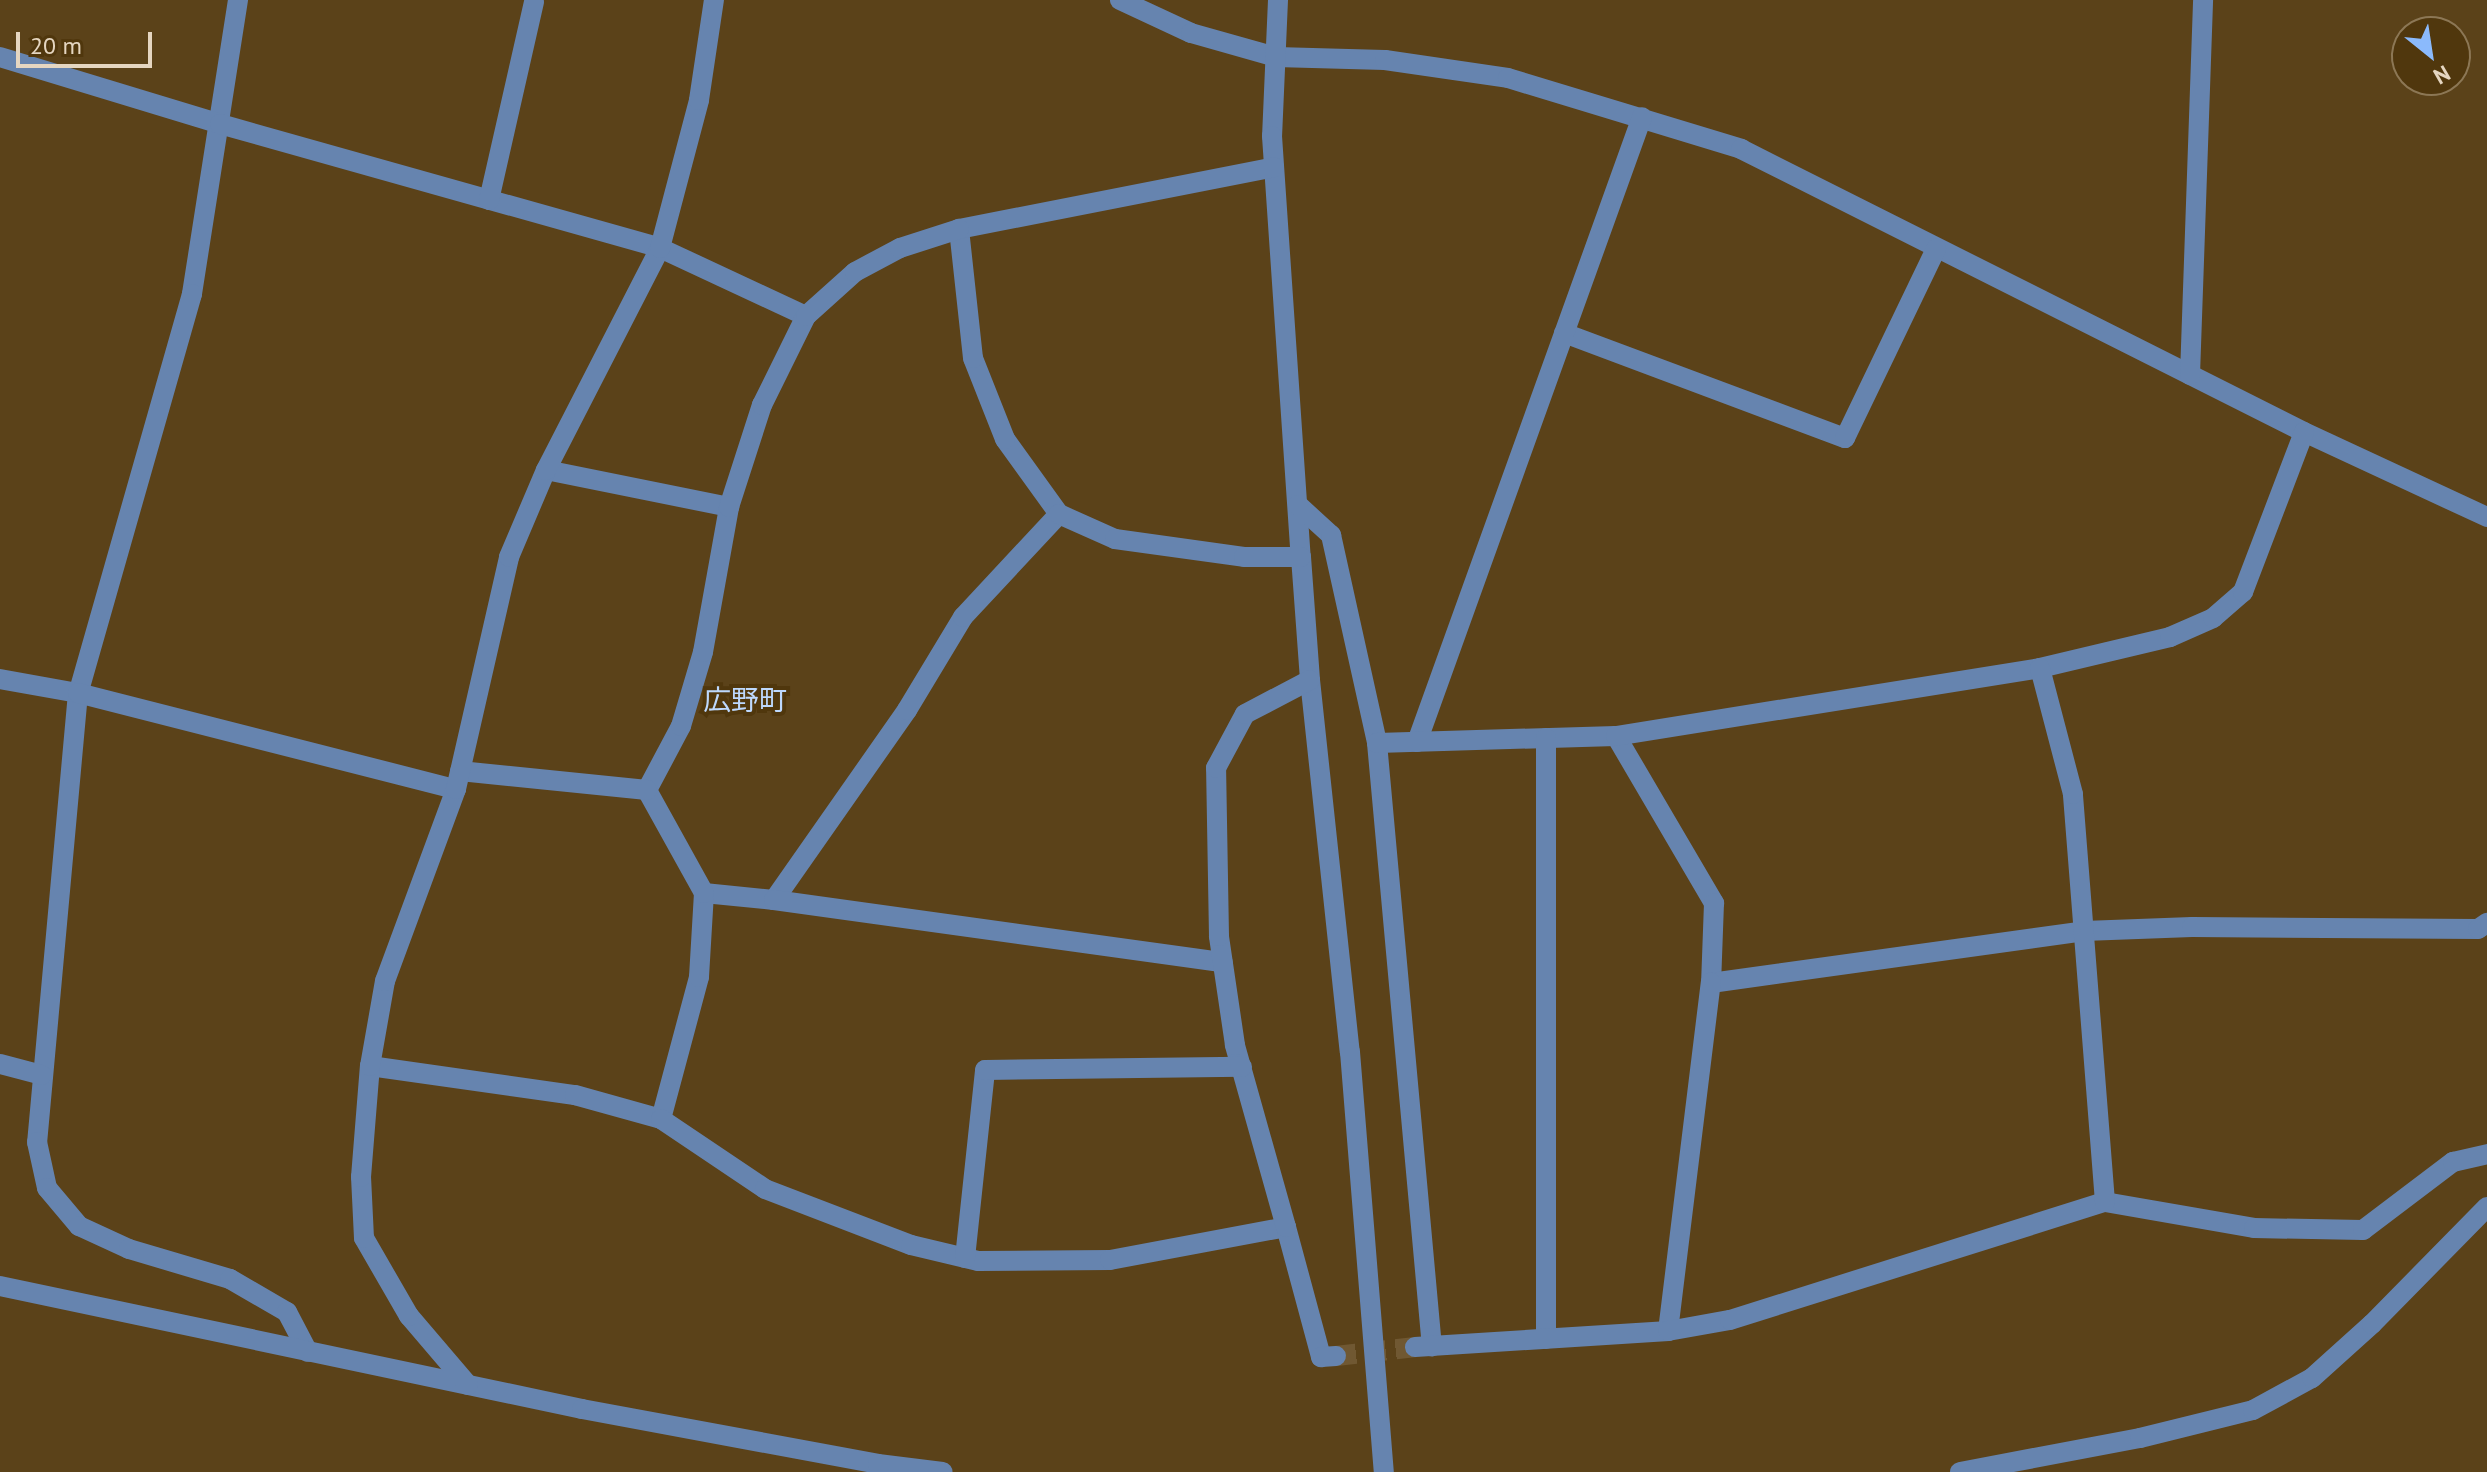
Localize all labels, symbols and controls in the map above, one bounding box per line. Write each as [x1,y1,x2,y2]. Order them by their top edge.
scale bar [20,16,156,66]
north arrow [2391,16,2471,96]
text: 20 m [30,30,82,61]
text: N [2429,59,2455,91]
district label: 広野町 [703,683,787,717]

